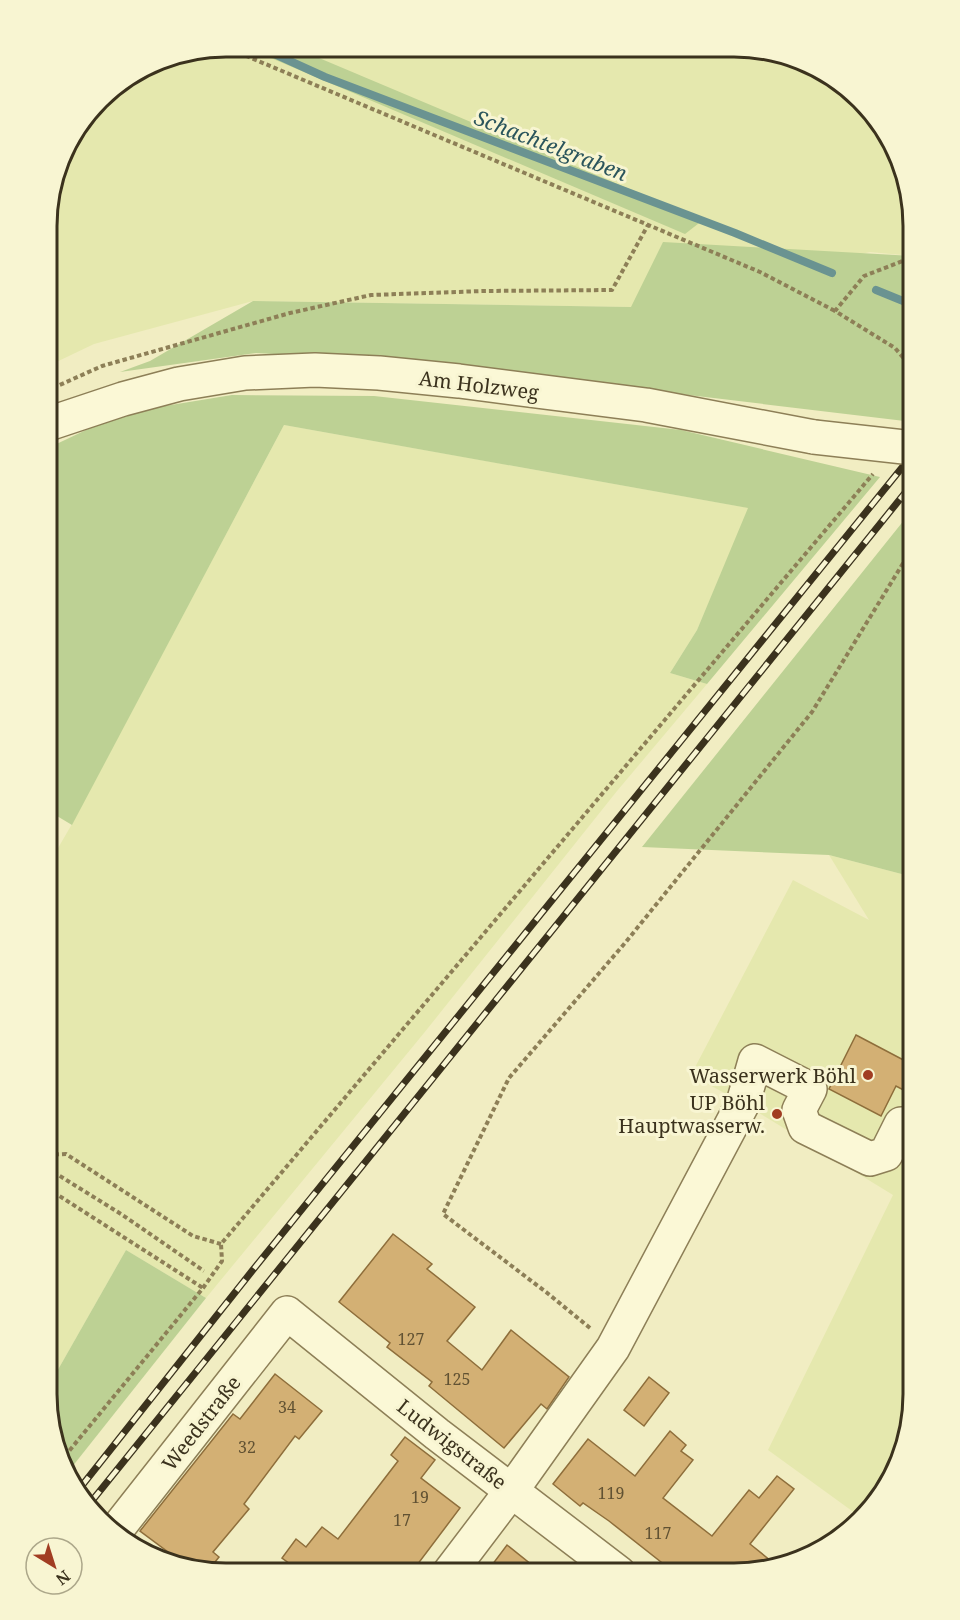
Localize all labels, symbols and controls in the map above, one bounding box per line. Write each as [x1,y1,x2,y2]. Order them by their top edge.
water label: Schachtelgraben [471,103,632,187]
street label: Am Holzweg [417,364,541,406]
place label: Wasserwerk Böhl [689,1062,856,1089]
marker: Wasserwerk Böhl [861,1068,875,1082]
place label: UP Böhl Hauptwasserw. [618,1089,765,1139]
marker: UP Böhl Hauptwasserw. [770,1107,784,1121]
house number: 127 [398,1328,424,1350]
house number: 125 [444,1368,470,1390]
street label: Weedstraße [155,1370,247,1476]
street label: Ludwigstraße [392,1393,512,1495]
house number: 34 [278,1396,296,1418]
house number: 32 [238,1436,256,1458]
house number: 119 [598,1482,624,1504]
house number: 19 [411,1486,429,1508]
house number: 17 [393,1509,411,1531]
house number: 117 [645,1522,671,1544]
north arrow [24,1536,84,1596]
text: N [51,1565,75,1591]

